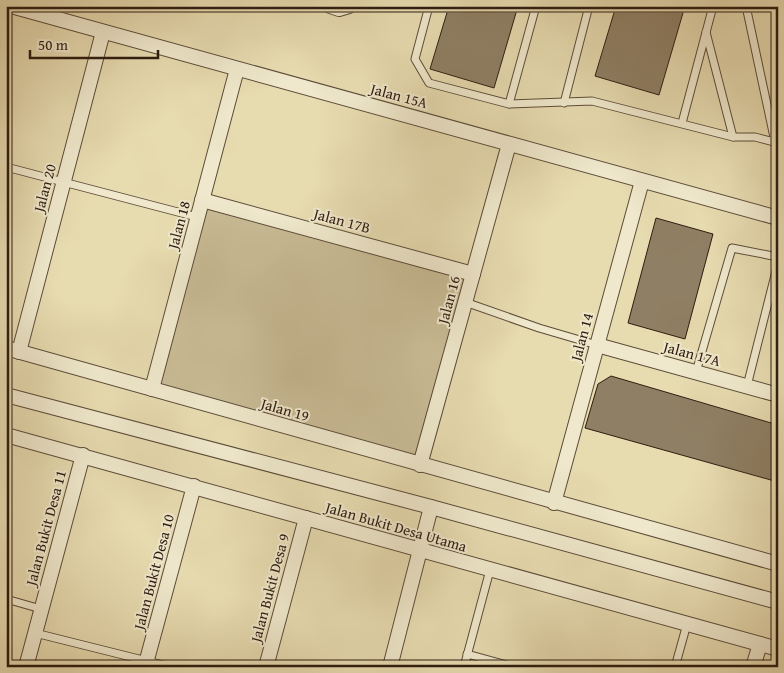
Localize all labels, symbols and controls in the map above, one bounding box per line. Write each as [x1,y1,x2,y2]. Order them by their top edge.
scale bar [30,28,158,60]
text: 50 m [38,34,69,55]
street label: Jalan 15A [366,77,430,113]
street label: Jalan 20 [27,161,61,216]
street label: Jalan 18 [161,198,195,253]
street label: Jalan 17B [310,202,373,238]
street label: Jalan 16 [431,273,465,328]
street label: Jalan 14 [564,310,598,365]
street label: Jalan 17A [659,335,723,371]
street label: Jalan 19 [257,392,312,426]
street label: Jalan Bukit Desa 11 [19,468,71,590]
street label: Jalan Bukit Desa Utama [321,496,469,557]
street label: Jalan Bukit Desa 10 [127,512,179,634]
street label: Jalan Bukit Desa 9 [244,531,294,646]

